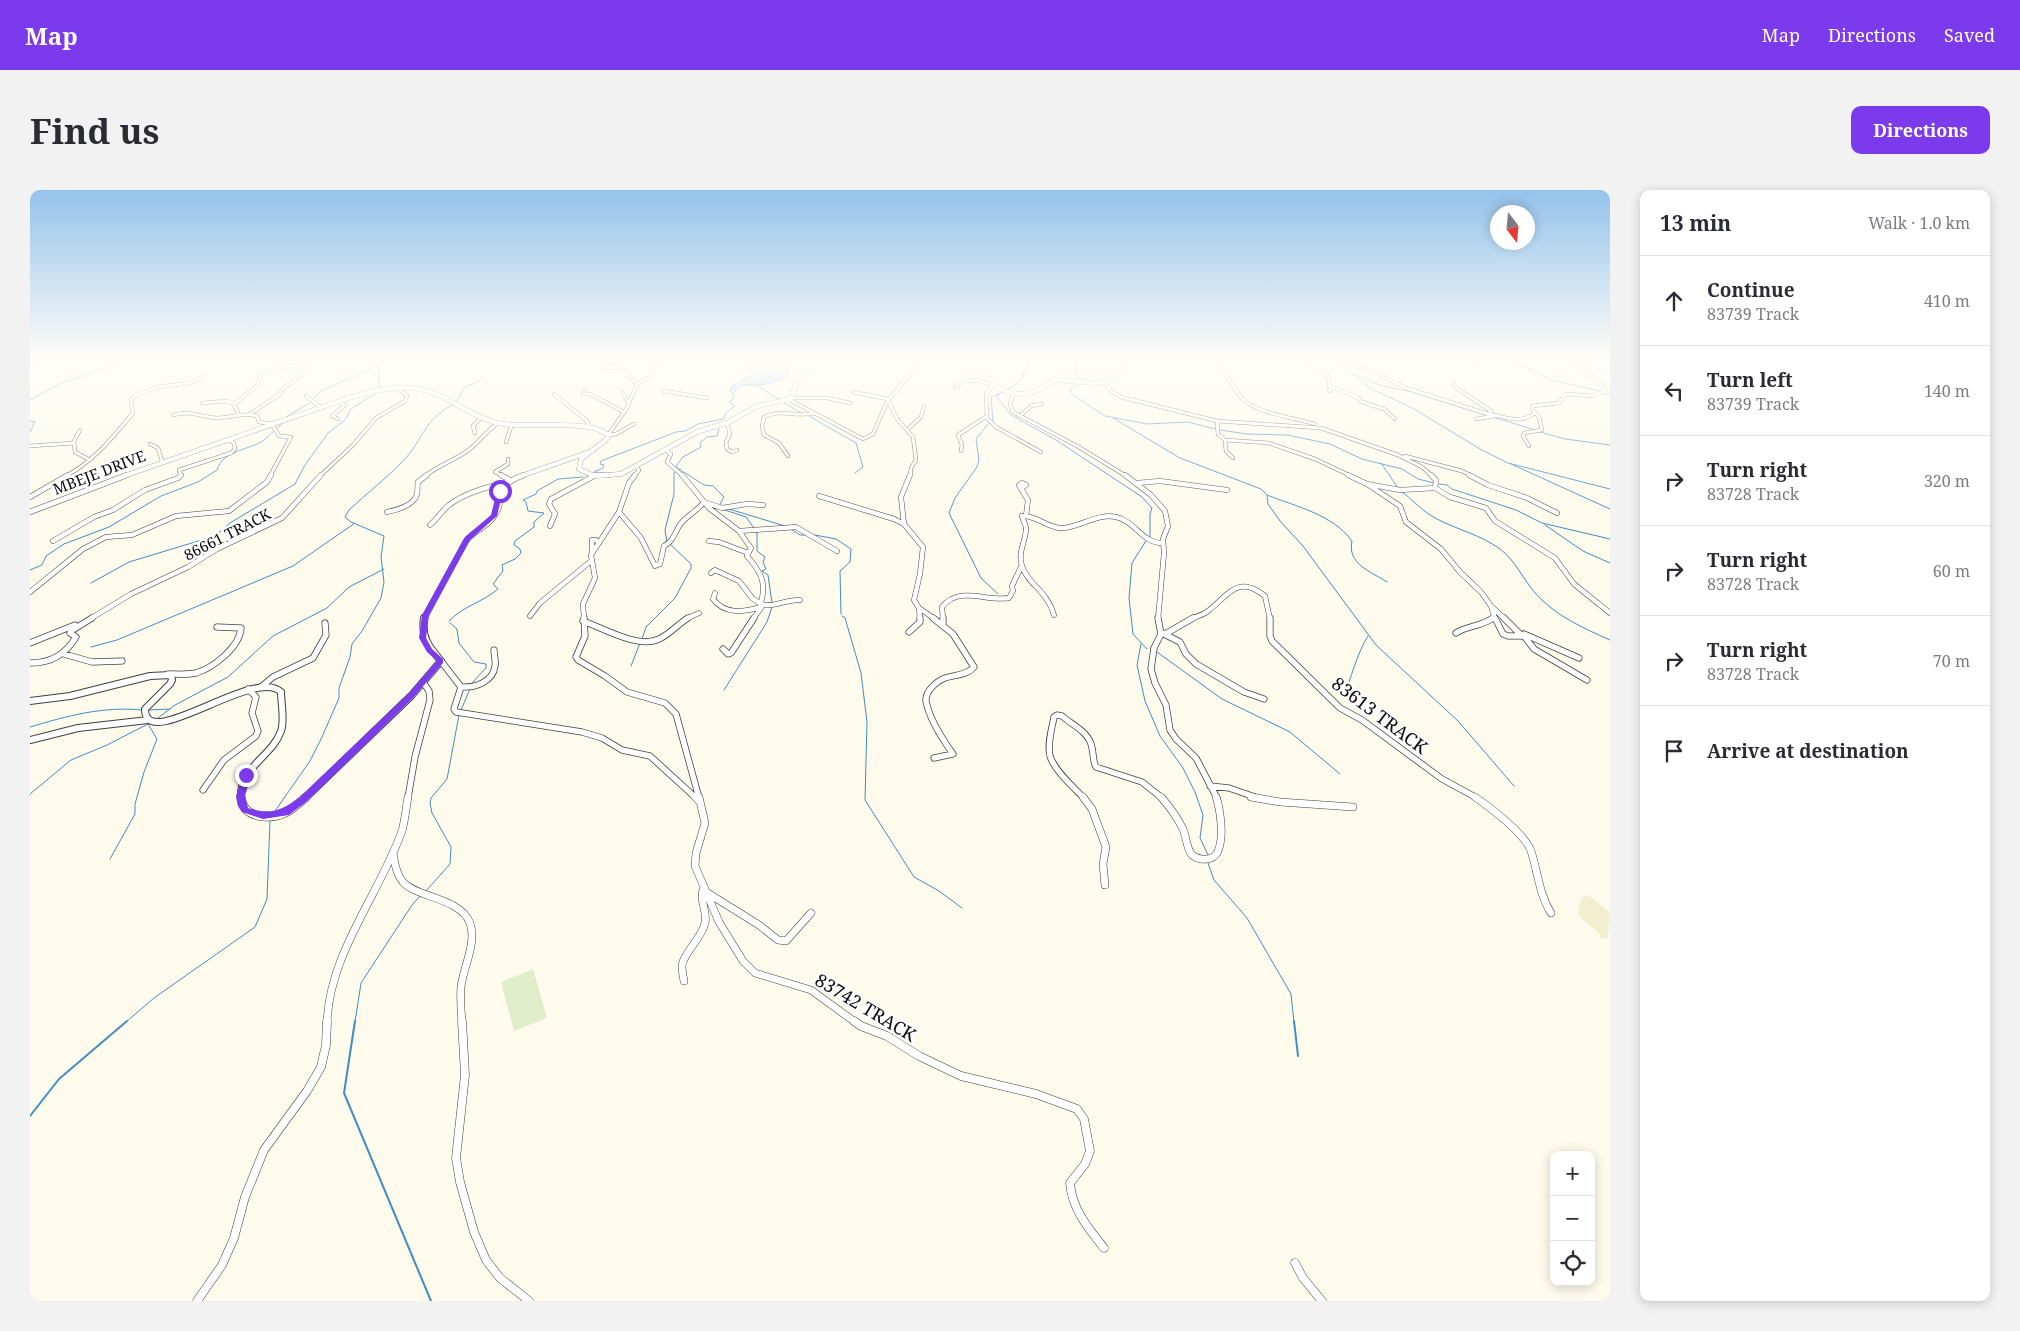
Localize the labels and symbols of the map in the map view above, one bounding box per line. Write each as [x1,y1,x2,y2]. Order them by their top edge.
north arrow [1490,205,1535,250]
street label: MBEJE DRIVE [50,445,148,499]
route start [489,480,512,503]
street label: 86661 TRACK [180,503,274,564]
street label: 83613 TRACK [1327,671,1433,759]
route end [235,764,258,787]
street label: 83742 TRACK [811,967,921,1047]

